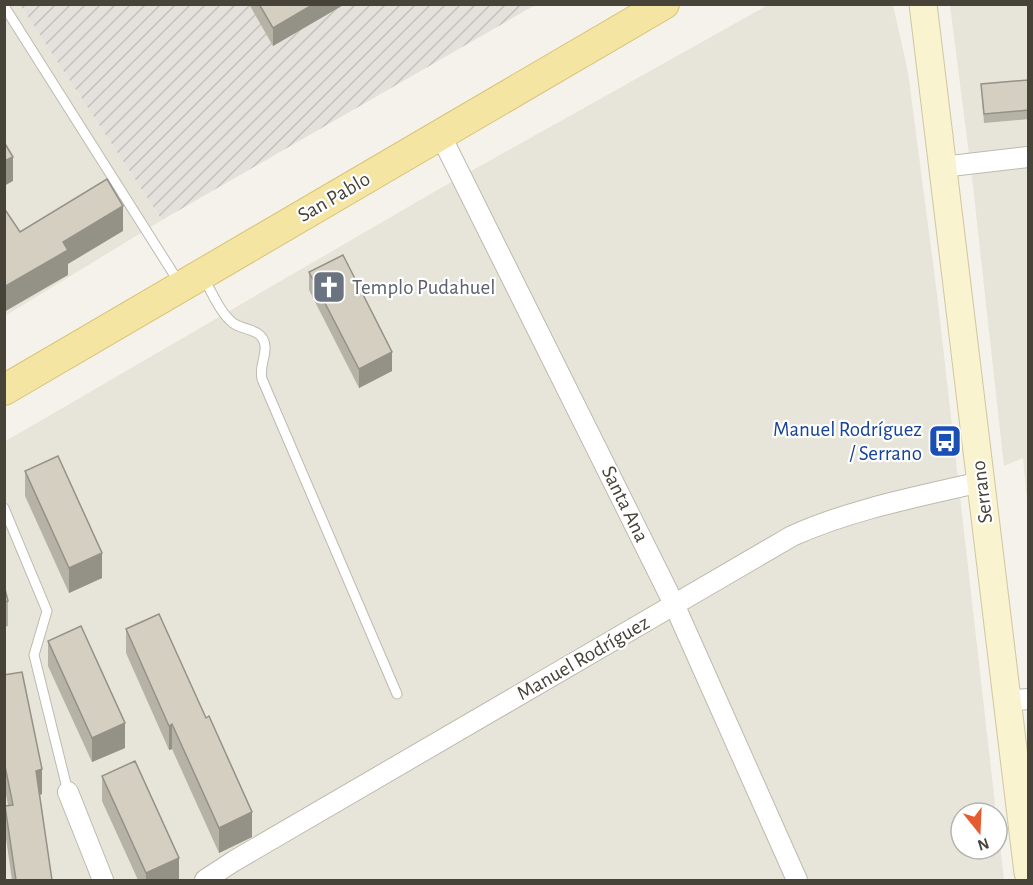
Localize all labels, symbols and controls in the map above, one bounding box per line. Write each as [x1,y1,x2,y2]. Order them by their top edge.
street label: San Pablo [294,168,374,226]
church icon: Templo Pudahuel [311,269,347,305]
place label: Templo Pudahuel [352,277,495,298]
place label: Manuel Rodríguez / Serrano [773,419,922,464]
bus stop icon: Manuel Rodríguez / Serrano [927,423,963,459]
street label: Serrano [968,459,996,525]
street label: Santa Ana [598,462,653,546]
street label: Manuel Rodríguez [513,612,653,704]
north arrow [949,801,1009,861]
text: N [976,835,991,854]

